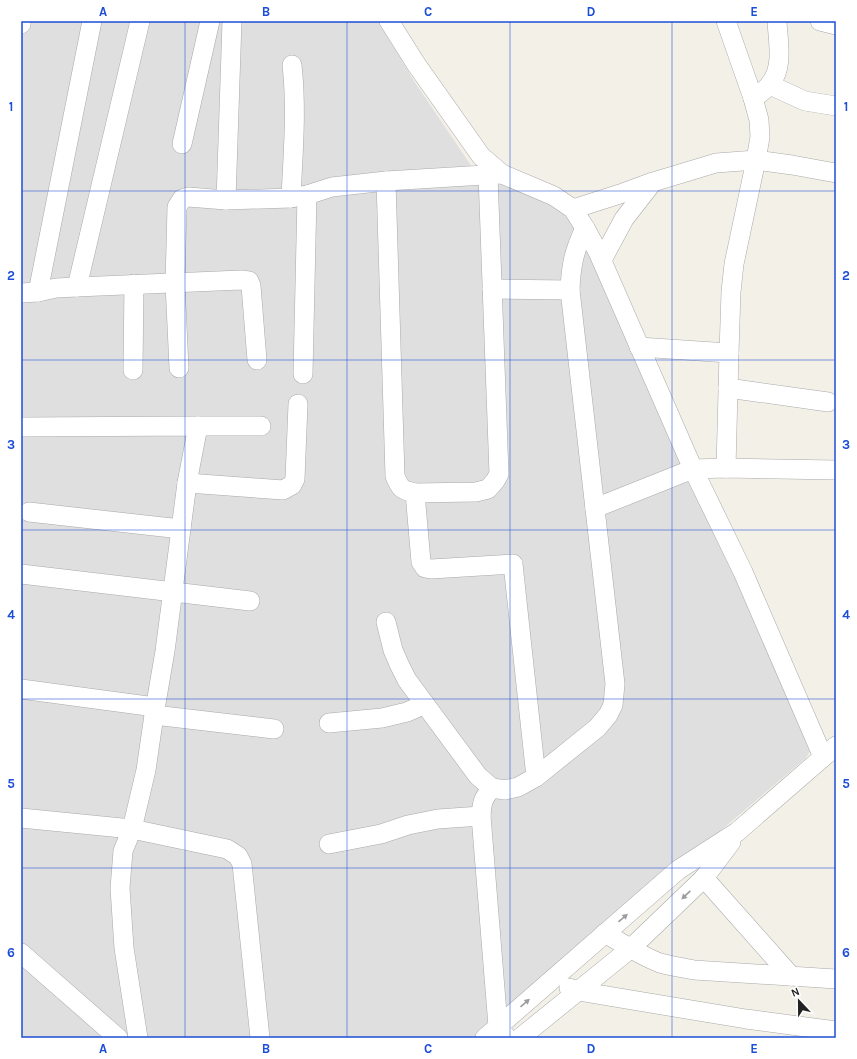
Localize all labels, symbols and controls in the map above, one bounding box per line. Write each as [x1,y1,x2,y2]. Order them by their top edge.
text: A [99,4,107,19]
text: B [262,4,270,19]
text: C [424,4,432,19]
text: D [587,4,596,19]
text: E [750,4,758,19]
text: 1 [9,99,13,114]
text: 1 [844,99,848,114]
text: 2 [7,268,15,283]
text: 2 [842,268,850,283]
text: 3 [7,437,15,452]
text: 3 [842,437,850,452]
text: 4 [7,607,15,622]
text: 4 [842,607,850,622]
text: 5 [7,776,15,791]
text: 5 [842,776,850,791]
one-way arrow [681,890,691,900]
one-way arrow [618,913,628,922]
text: 6 [7,945,15,960]
text: 6 [842,945,850,960]
north arrow [779,981,819,1021]
text: N [789,985,802,1000]
one-way arrow [519,998,530,1007]
text: A [99,1041,107,1056]
text: B [262,1041,270,1056]
text: C [424,1041,432,1056]
text: D [587,1041,596,1056]
text: E [750,1041,758,1056]

